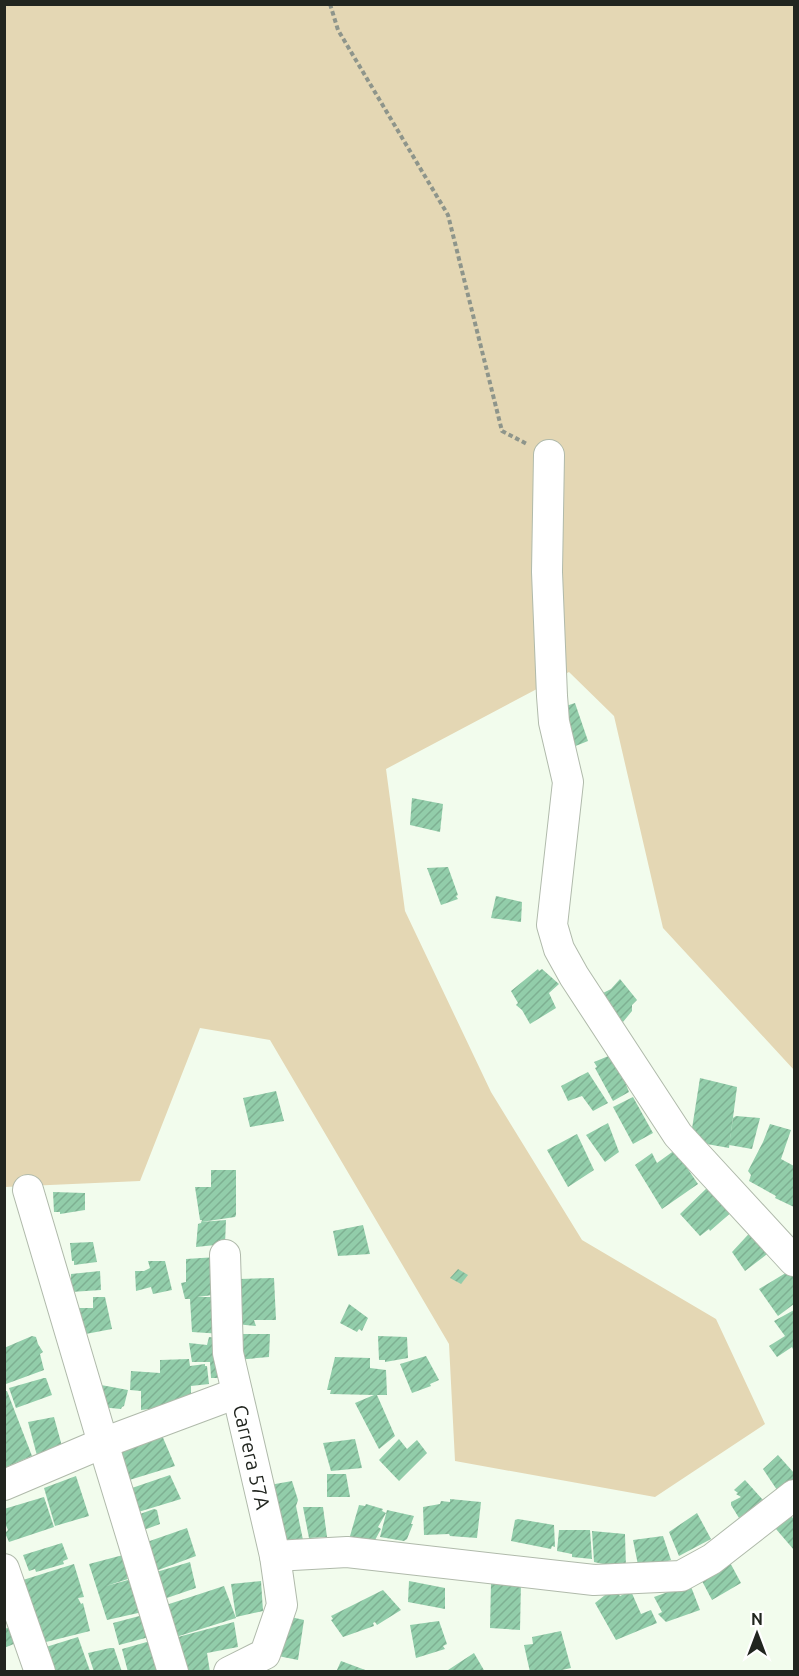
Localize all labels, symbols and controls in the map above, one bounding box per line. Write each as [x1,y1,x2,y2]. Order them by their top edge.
street label: Carrera 57A [229,1402,275,1512]
north arrow [727,1604,787,1664]
text: N [751,1610,763,1628]

